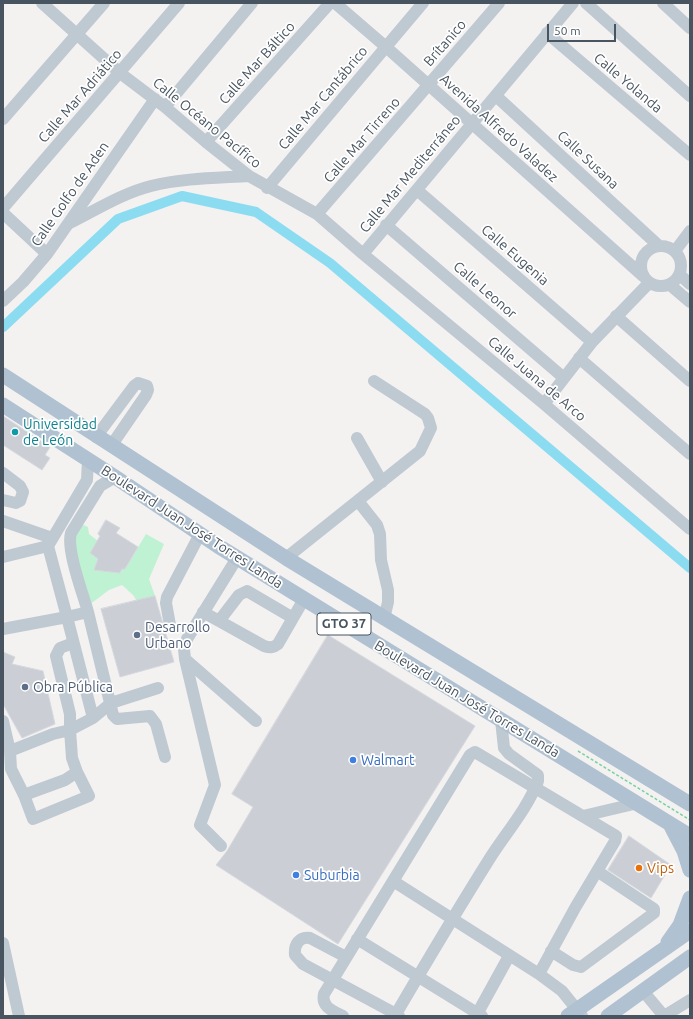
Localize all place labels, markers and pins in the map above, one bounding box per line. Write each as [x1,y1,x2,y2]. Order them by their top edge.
place label: Universidad de León [23,416,97,448]
marker: Universidad de León [10,427,20,437]
place label: Desarrollo Urbano [145,619,210,652]
marker: Desarrollo Urbano [132,630,142,640]
place label: Obra Pública [33,679,113,695]
marker: Obra Pública [20,682,30,692]
place label: Walmart [361,752,415,768]
marker: Walmart [348,755,358,765]
place label: Vips [647,860,674,876]
marker: Vips [634,863,644,873]
place label: Suburbia [304,867,360,883]
marker: Suburbia [291,870,301,880]

